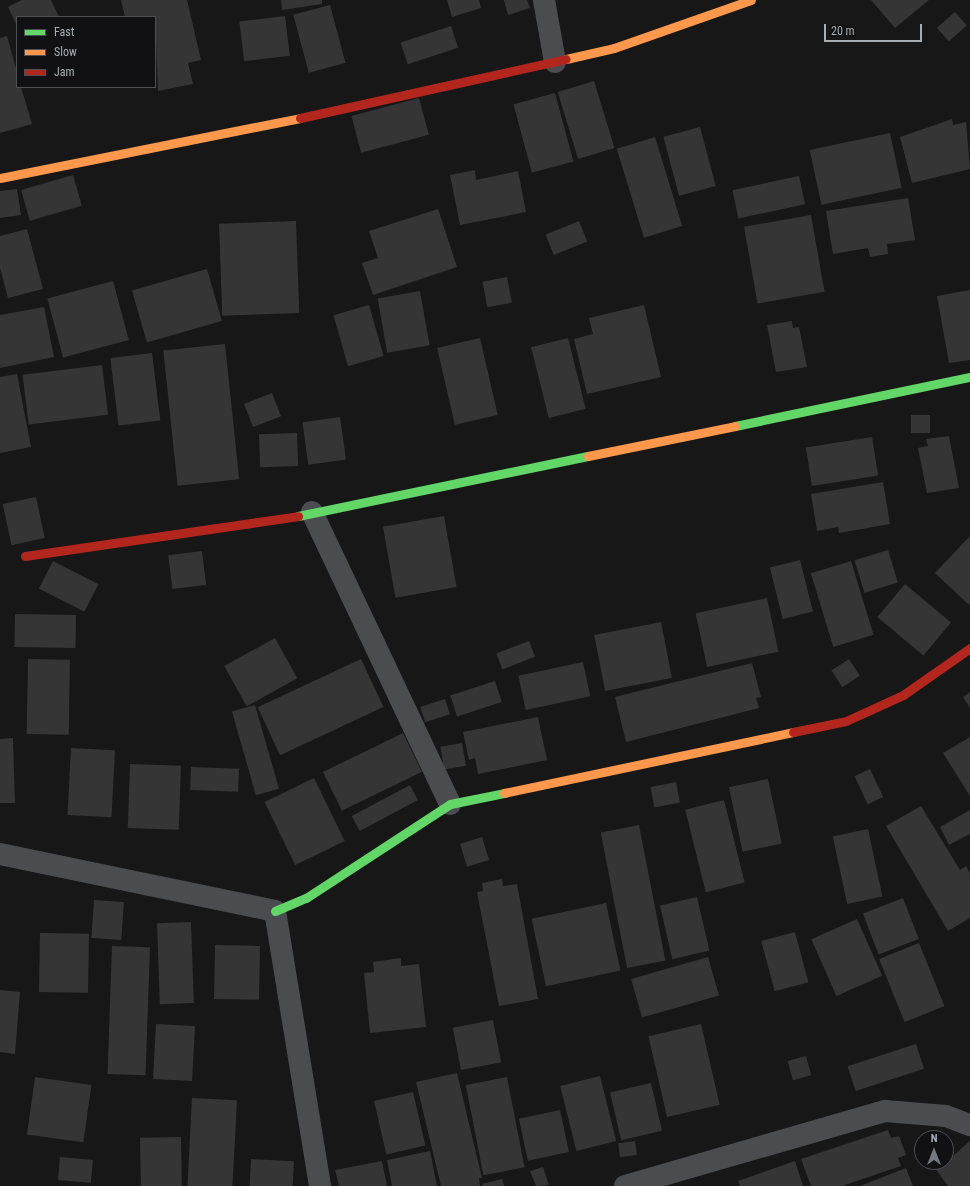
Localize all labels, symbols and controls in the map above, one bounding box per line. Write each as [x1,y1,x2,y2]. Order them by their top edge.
legend [16,16,156,88]
scale bar [826,16,924,42]
text: 20 m [831,24,855,38]
text: Fast [54,25,74,39]
text: Slow [54,45,77,59]
text: Jam [54,65,75,79]
north arrow [914,1130,954,1170]
text: N [931,1132,937,1145]

